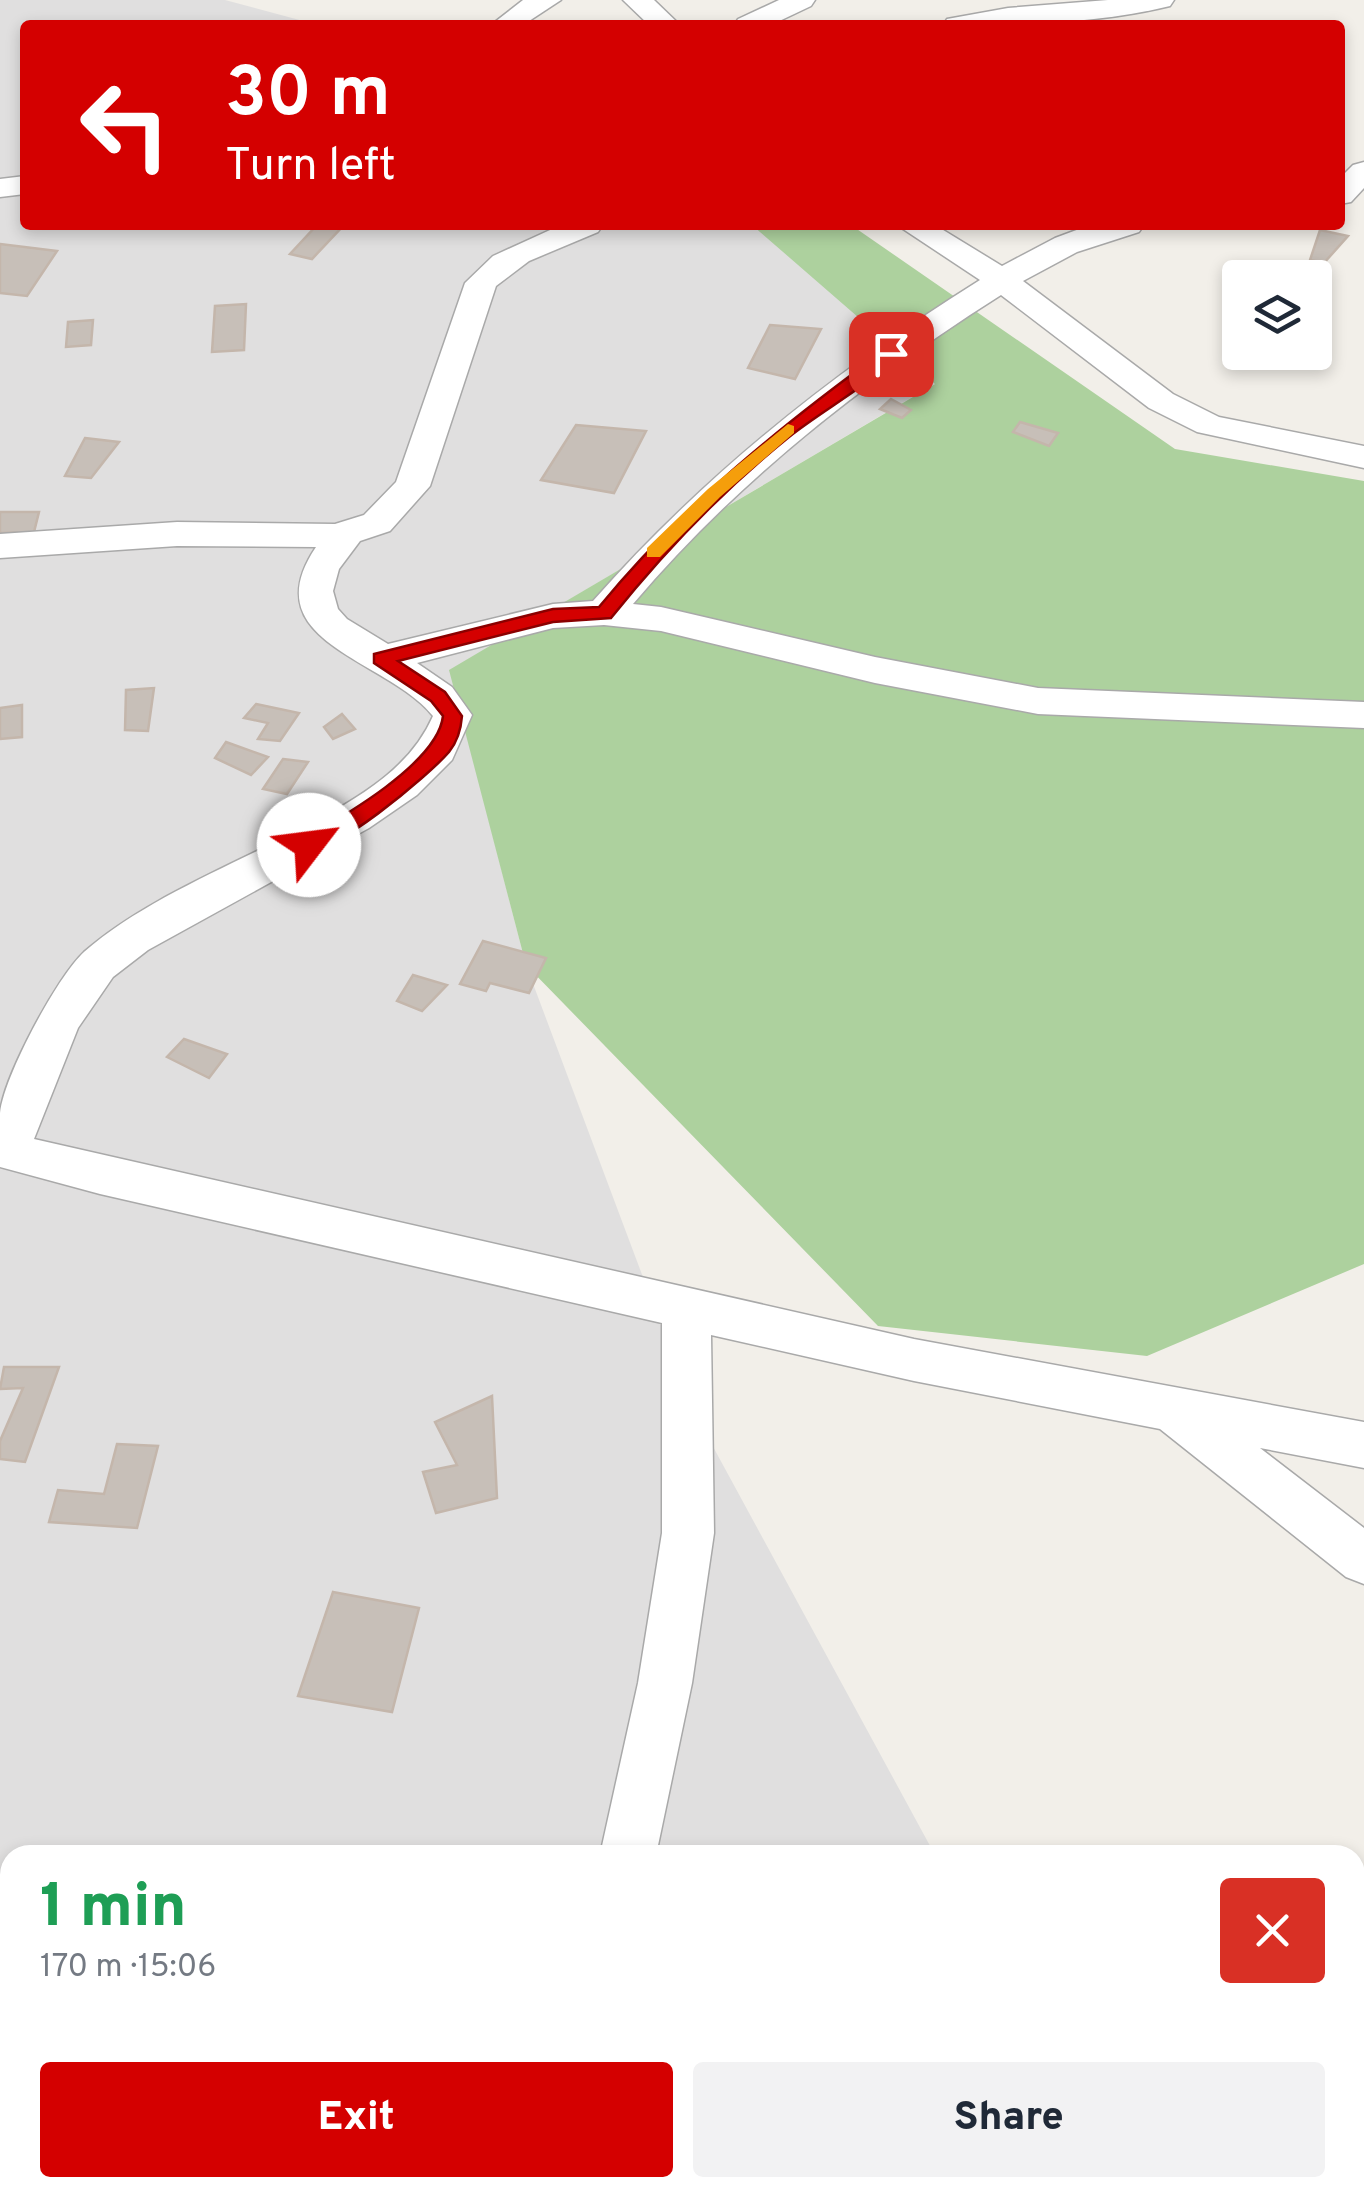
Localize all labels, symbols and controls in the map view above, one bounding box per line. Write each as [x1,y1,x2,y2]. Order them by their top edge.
text: 30 m [225,52,391,141]
icon: left [60,60,190,190]
text: Turn left [225,139,396,196]
map controls [1222,260,1332,370]
button: layers [1222,260,1332,370]
pin [849,312,934,397]
icon: arrive [864,327,919,382]
position arrow [257,793,361,897]
text: 1 min [40,1872,187,1948]
button: close [1220,1878,1325,1983]
text: 170 m · 15:06 [40,1948,216,1988]
button: Exit [40,2062,673,2177]
button: Share [693,2062,1325,2177]

